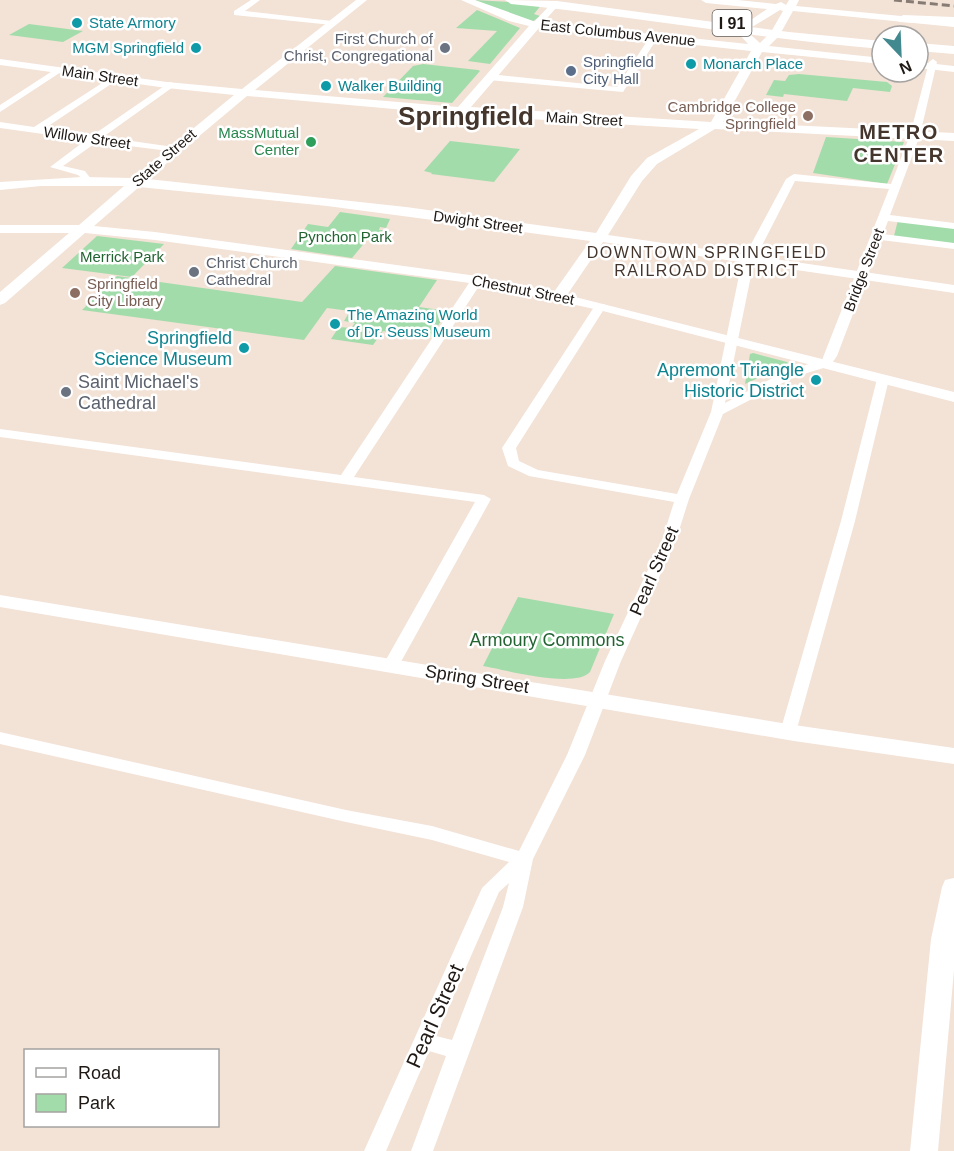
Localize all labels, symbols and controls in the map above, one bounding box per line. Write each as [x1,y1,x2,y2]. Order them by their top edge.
road number: I 91 [712,10,752,36]
place label: State Armory [89,14,176,31]
marker: State Armory [70,16,84,30]
street label: East Columbus Avenue [540,16,696,49]
north arrow [870,24,930,84]
place label: First Church of Christ, Congregational [284,30,434,64]
place label: MGM Springfield [72,39,184,56]
marker: MGM Springfield [189,41,203,55]
marker: First Church of Christ, Congregational [438,41,452,55]
place label: Springfield City Hall [583,53,654,87]
place label: Monarch Place [703,55,803,72]
marker: Monarch Place [684,57,698,71]
text: N [897,57,914,77]
street label: Main Street [61,62,140,89]
marker: Springfield City Hall [564,64,578,78]
place label: Walker Building [338,77,442,94]
marker: Walker Building [319,79,333,93]
place label: Cambridge College Springfield [668,98,796,132]
district label: Springfield [398,101,534,131]
street label: Main Street [545,108,624,129]
marker: Cambridge College Springfield [801,109,815,123]
district label: METRO CENTER [853,121,945,166]
street label: Willow Street [43,123,132,152]
place label: MassMutual Center [218,124,299,158]
street label: State Street [128,125,200,190]
marker: MassMutual Center [304,135,318,149]
street label: Dwight Street [432,207,525,236]
street label: Bridge Street [840,225,887,314]
park label: Pynchon Park [298,228,392,245]
district label: DOWNTOWN SPRINGFIELD RAILROAD DISTRICT [587,244,827,279]
park label: Merrick Park [80,248,165,265]
place label: Christ Church Cathedral [206,254,298,288]
marker: Christ Church Cathedral [187,265,201,279]
street label: Chestnut Street [470,271,577,308]
place label: Springfield City Library [87,275,163,309]
marker: Springfield City Library [68,286,82,300]
place label: The Amazing World of Dr. Seuss Museum [347,306,490,340]
marker: The Amazing World of Dr. Seuss Museum [328,317,342,331]
place label: Springfield Science Museum [94,328,232,369]
marker: Springfield Science Museum [237,341,251,355]
place label: Apremont Triangle Historic District [657,360,804,401]
place label: Saint Michael's Cathedral [78,372,199,413]
marker: Apremont Triangle Historic District [809,373,823,387]
marker: Saint Michael's Cathedral [59,385,73,399]
street label: Pearl Street [626,524,682,618]
park label: Armoury Commons [469,630,625,650]
street label: Spring Street [424,661,530,697]
street label: Pearl Street [401,960,468,1071]
legend [24,1049,219,1127]
text: Road [78,1063,121,1083]
text: Park [78,1093,116,1113]

